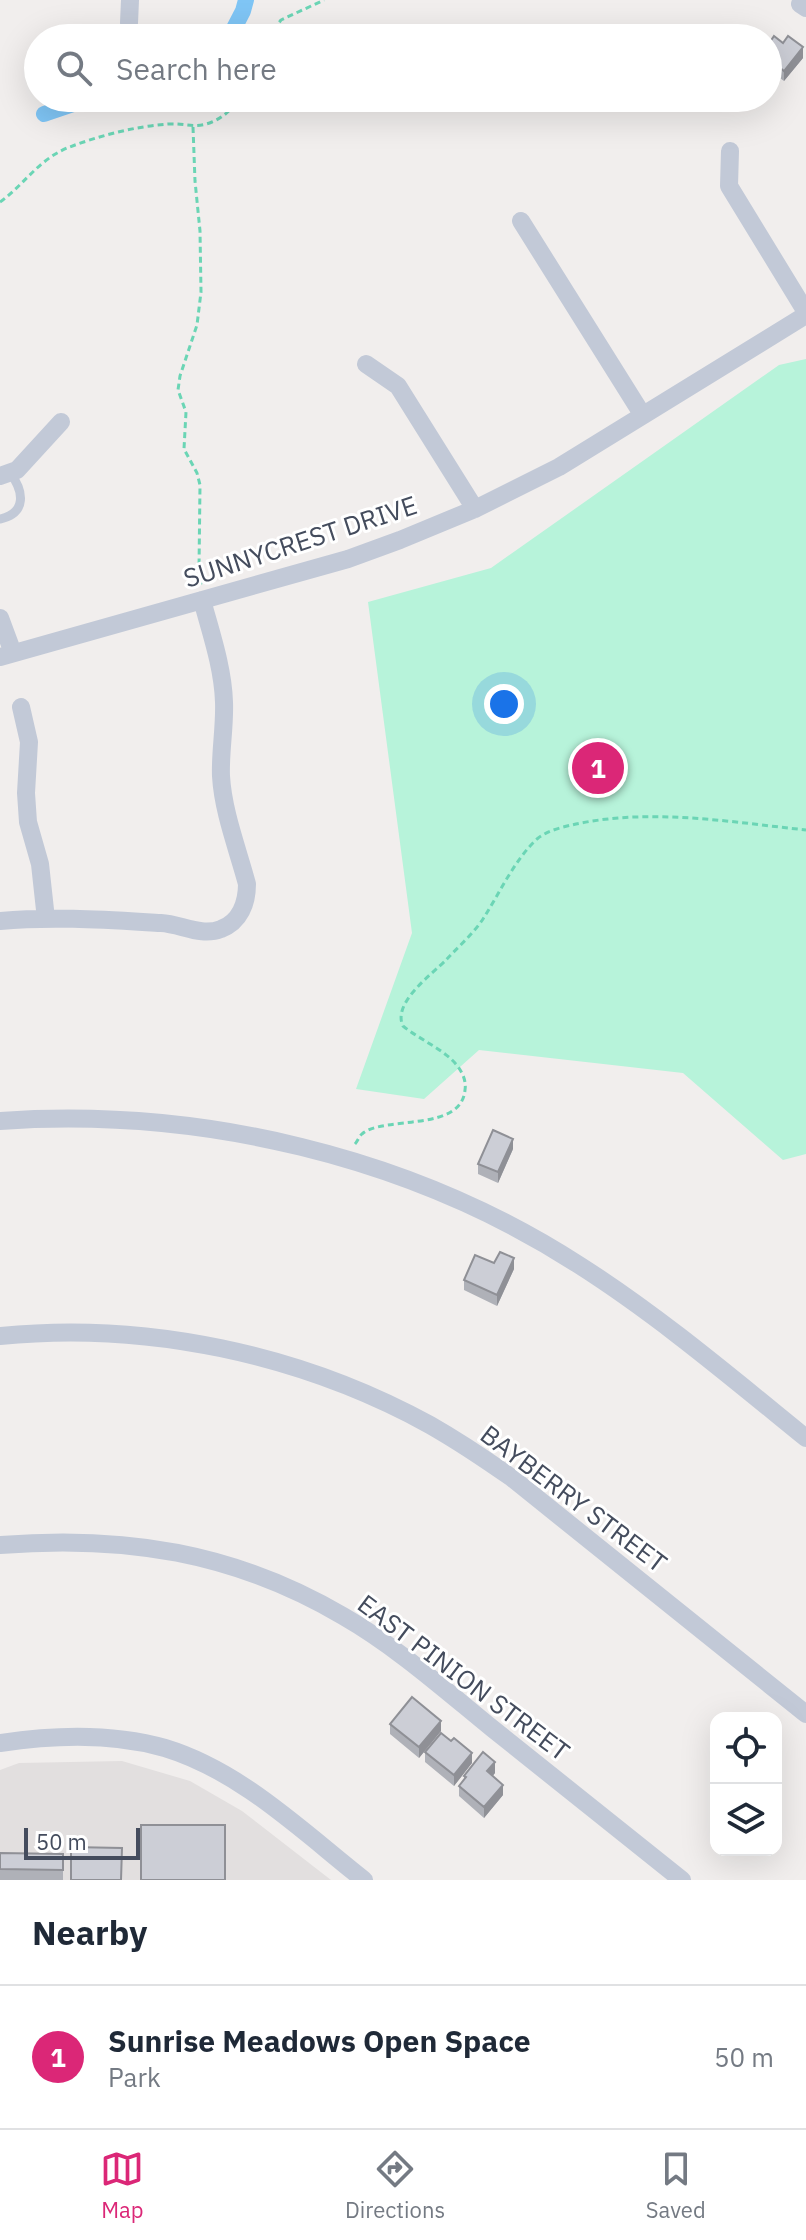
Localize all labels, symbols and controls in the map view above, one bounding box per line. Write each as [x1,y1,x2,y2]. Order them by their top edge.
search box [24,24,782,112]
icon: search [52,46,96,90]
text: Search here [116,49,277,88]
street label: SUNNYCREST DRIVE [179,487,421,595]
your location [484,684,524,724]
pin: 1 [572,738,624,798]
street label: BAYBERRY STREET [474,1417,674,1579]
street label: EAST PINION STREET [351,1586,577,1768]
map controls [710,1712,782,1856]
button: locate [710,1712,782,1784]
button: layers [710,1784,782,1856]
scale bar [24,1824,140,1860]
text: 50 m [36,1827,87,1856]
text: Nearby [32,1910,147,1954]
text: Sunrise Meadows Open Space [108,2021,531,2060]
text: 1 [50,2040,66,2074]
text: 50 m [714,2040,774,2074]
text: Park [108,2060,161,2094]
tab: Map [100,2147,144,2224]
tab: Directions [345,2147,445,2224]
tab: Saved [646,2147,706,2224]

